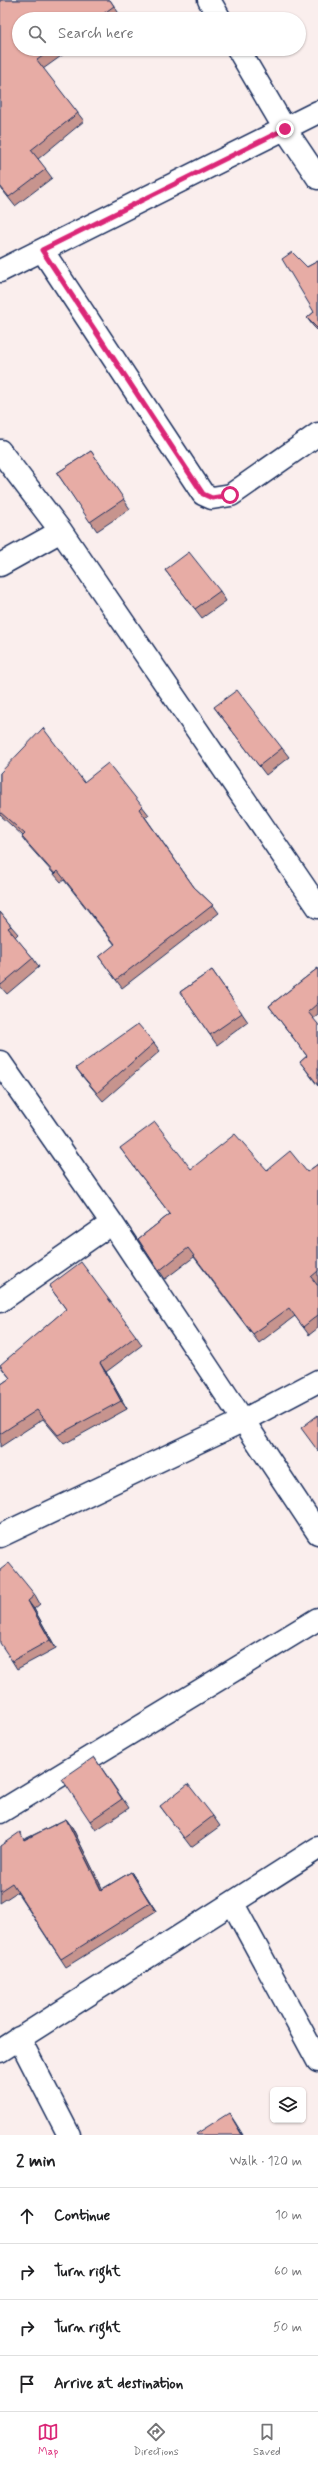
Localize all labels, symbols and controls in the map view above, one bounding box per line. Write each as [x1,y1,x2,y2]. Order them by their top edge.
search box [12,12,306,56]
icon: search [26,23,48,45]
text: Search here [58,24,134,44]
route end [276,120,294,138]
route start [221,486,239,504]
map controls [270,2087,306,2123]
button: layers [270,2087,306,2123]
text: 2 min [16,2150,56,2172]
text: Walk · 120 m [230,2153,302,2170]
icon: ahead [16,2205,38,2227]
text: Continue [54,2206,110,2226]
text: 10 m [275,2207,302,2224]
icon: right [16,2261,38,2283]
text: Turn right [54,2262,121,2282]
text: 60 m [274,2263,302,2280]
icon: right [16,2317,38,2339]
text: Turn right [54,2318,121,2338]
text: 50 m [273,2319,302,2336]
icon: arrive [16,2373,38,2395]
text: Arrive at destination [54,2374,183,2394]
tab: Map [37,2421,59,2459]
tab: Directions [133,2421,179,2459]
tab: Saved [253,2421,281,2459]

